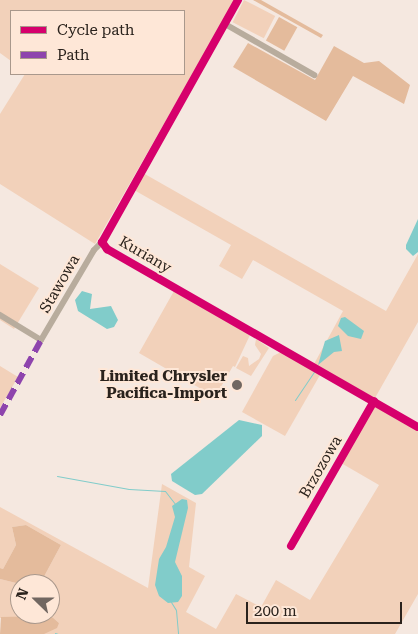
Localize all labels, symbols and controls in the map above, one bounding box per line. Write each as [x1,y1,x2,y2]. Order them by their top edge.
legend [10,10,185,75]
text: Cycle path [57,21,134,39]
text: Path [57,46,90,64]
street label: Kuriany [116,233,174,277]
street label: Stawowa [36,252,84,316]
place label: Limited Chrysler Pacifica-Import [100,367,227,402]
marker: Limited Chrysler Pacifica-Import [231,379,243,391]
street label: Brzozowa [296,433,346,501]
north arrow [10,574,60,624]
text: N [13,586,31,602]
scale bar [248,592,404,624]
text: 200 m [254,602,297,620]

